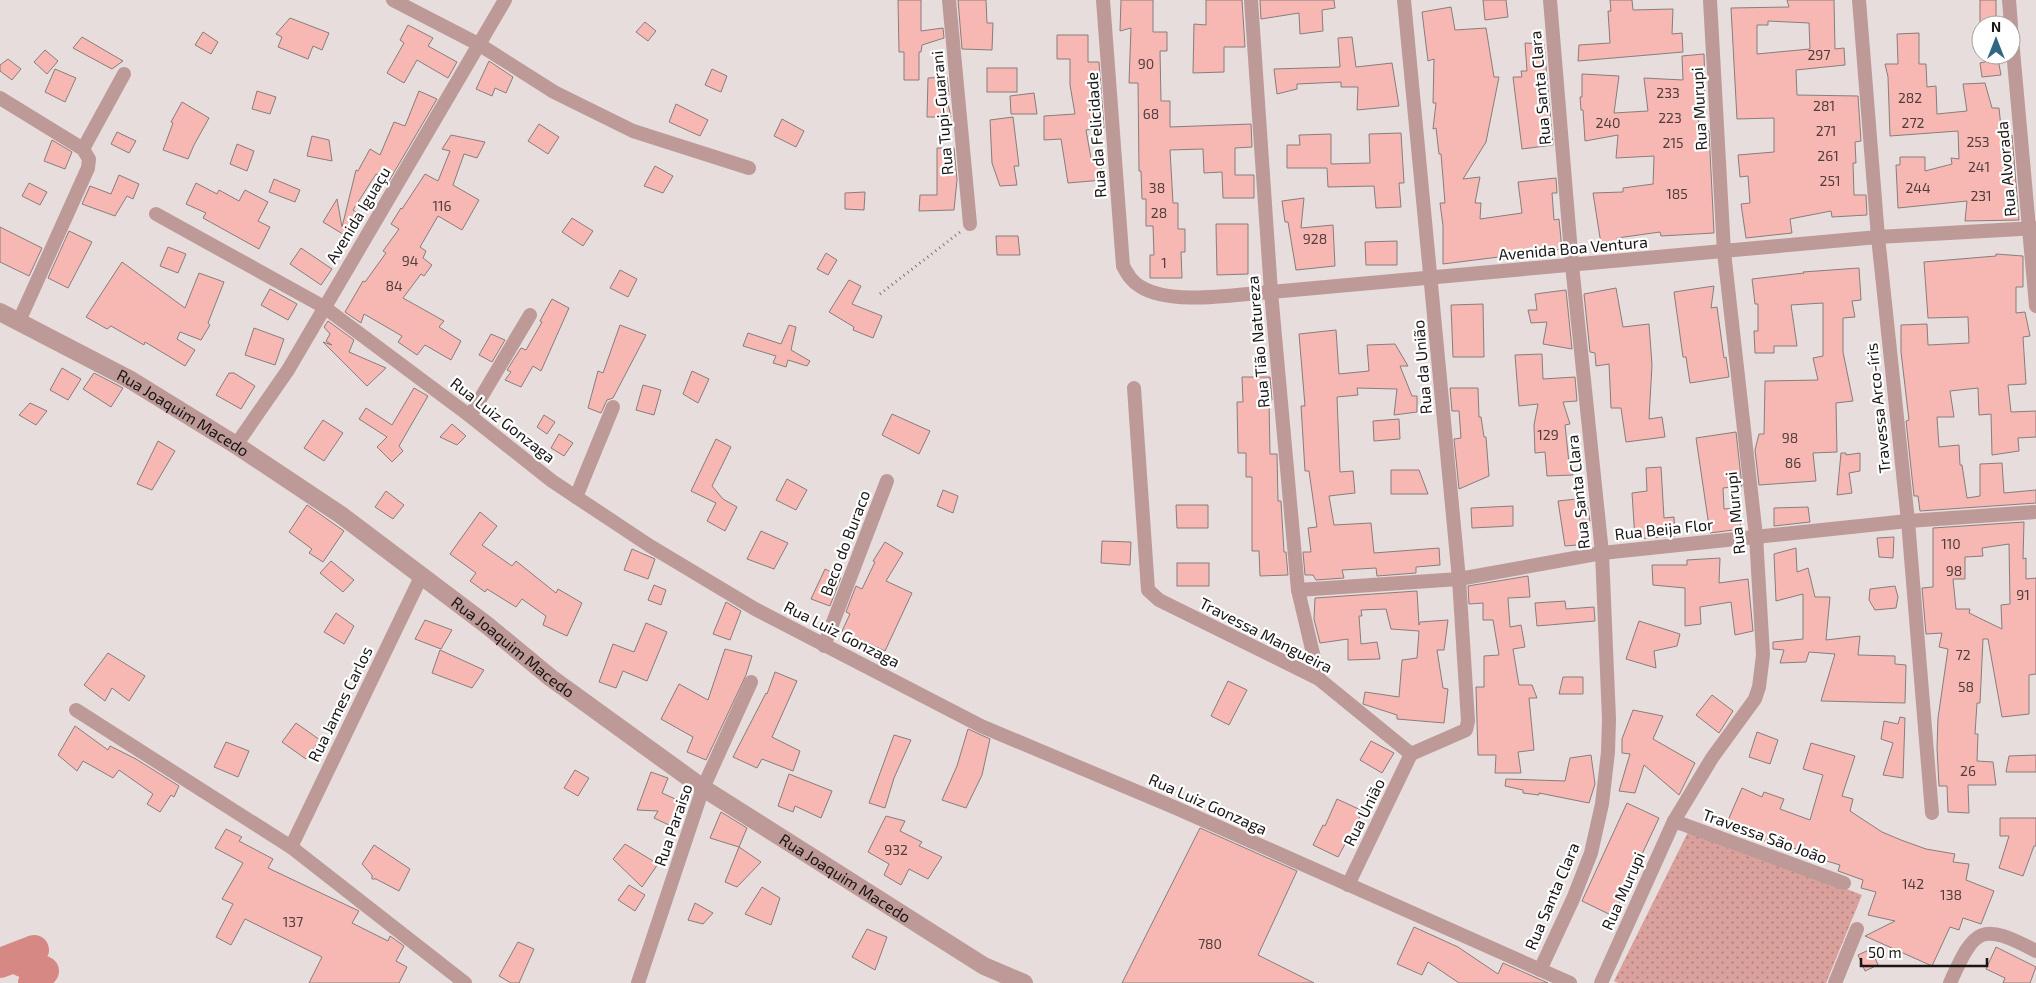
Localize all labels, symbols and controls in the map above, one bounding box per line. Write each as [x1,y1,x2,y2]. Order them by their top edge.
north arrow [1971,15,2021,65]
text: N [1991,18,2001,35]
street label: Rua Santa Clara [1525,30,1554,146]
house number: 297 [1807,46,1831,63]
street label: Rua Tupi-Guarani [927,50,956,176]
house number: 90 [1138,55,1154,72]
street label: Rua Murupi [1687,67,1710,151]
street label: Rua da Felicidade [1082,71,1109,199]
house number: 233 [1656,84,1680,101]
house number: 282 [1898,89,1922,106]
house number: 281 [1813,97,1835,114]
house number: 68 [1143,105,1159,122]
house number: 223 [1658,109,1682,126]
house number: 240 [1596,114,1620,131]
house number: 272 [1902,114,1925,131]
street label: Rua Alvorada [1992,120,2019,218]
house number: 271 [1816,122,1836,139]
house number: 253 [1966,133,1990,150]
house number: 215 [1663,134,1683,151]
house number: 261 [1817,147,1839,164]
house number: 241 [1968,158,1990,175]
street label: Avenida Iguaçu [321,163,395,267]
house number: 251 [1820,172,1840,189]
house number: 38 [1149,179,1165,196]
house number: 244 [1905,179,1931,196]
house number: 185 [1666,185,1688,202]
house number: 231 [1970,187,1992,204]
house number: 116 [432,197,452,214]
house number: 28 [1151,204,1167,221]
house number: 928 [1303,230,1327,247]
street label: Avenida Boa Ventura [1498,232,1648,263]
house number: 94 [402,252,418,269]
house number: 1 [1161,254,1167,271]
street label: Rua Tião Natureza [1242,275,1273,409]
house number: 84 [385,277,403,294]
street label: Rua da União [1408,319,1435,415]
street label: Travessa Arco-íris [1861,342,1894,474]
street label: Rua Joaquim Macedo [114,365,253,460]
street label: Rua Luiz Gonzaga [447,373,559,466]
house number: 129 [1537,426,1559,443]
house number: 98 [1782,429,1798,446]
street label: Rua Santa Clara [1562,434,1593,550]
house number: 86 [1785,454,1801,471]
street label: Rua Murupi [1721,471,1748,555]
street label: Beco do Buraco [816,487,873,598]
street label: Rua Beija Flor [1614,514,1715,544]
house number: 110 [1941,535,1961,552]
house number: 98 [1946,562,1962,579]
house number: 91 [2016,586,2030,603]
street label: Rua Joaquim Macedo [448,592,578,701]
street label: Travessa Mangueira [1197,593,1336,676]
street label: Rua Luiz Gonzaga [781,596,903,671]
street label: Rua James Carlos [303,643,376,765]
house number: 72 [1955,646,1971,663]
house number: 58 [1958,678,1974,695]
house number: 26 [1960,762,1976,779]
street label: Rua Luiz Gonzaga [1146,769,1270,838]
street label: Rua União [1339,775,1388,849]
street label: Rua Paraiso [650,781,695,869]
street label: Travessa São João [1700,804,1830,867]
street label: Rua Joaquim Macedo [776,829,915,926]
street label: Rua Santa Clara [1520,839,1583,952]
house number: 932 [884,841,908,858]
street label: Rua Murupi [1597,849,1648,933]
house number: 142 [1902,875,1924,892]
house number: 138 [1940,886,1962,903]
house number: 137 [283,913,303,930]
house number: 780 [1198,935,1222,952]
scale bar [1861,936,1987,968]
text: 50 m [1868,943,1902,961]

